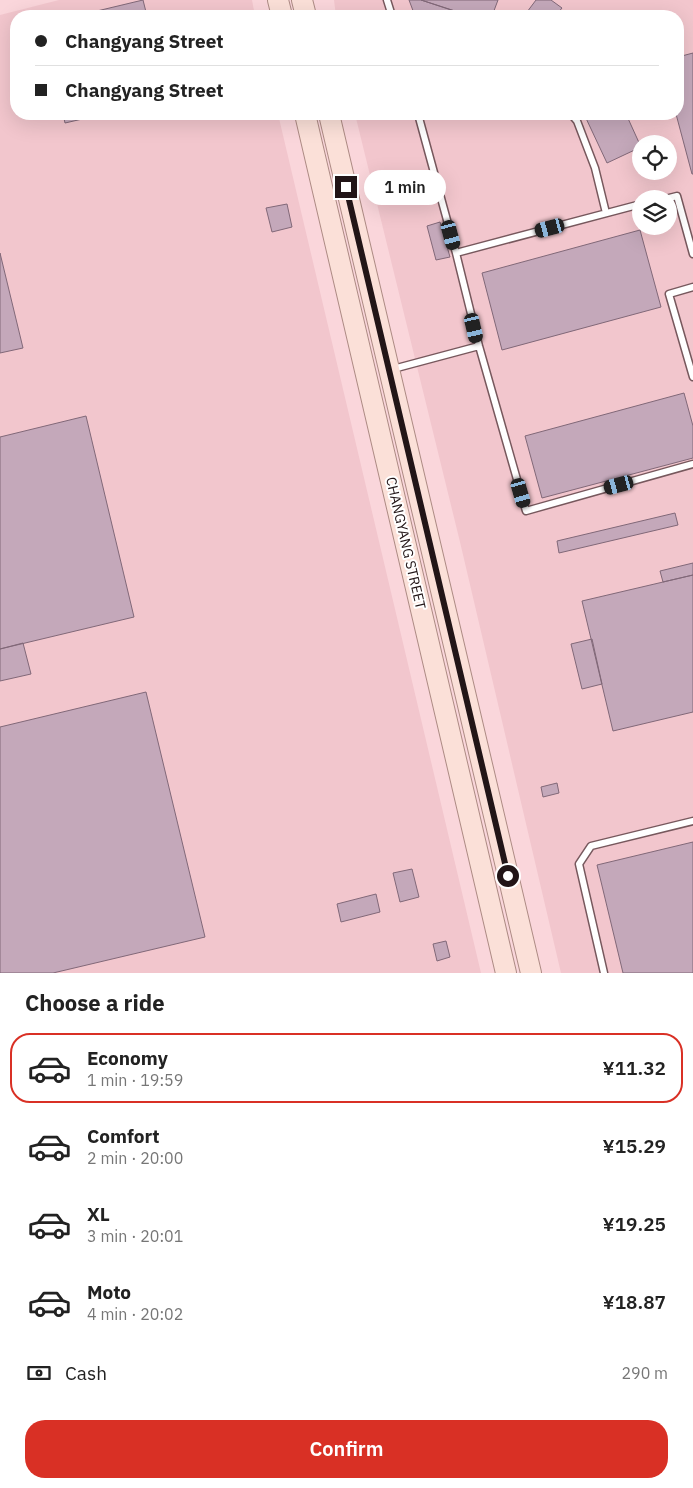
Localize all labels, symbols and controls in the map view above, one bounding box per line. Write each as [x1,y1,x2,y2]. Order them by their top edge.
text: Changyang Street [65,29,224,53]
text: Changyang Street [65,78,224,102]
map controls [632,135,677,235]
button: locate [632,135,677,180]
callout: 1 min [364,170,446,204]
route end [335,176,357,198]
text: 1 min [384,177,426,197]
button: layers [632,190,677,235]
car [533,217,566,239]
car [439,219,462,251]
car [463,312,484,344]
car [602,474,635,496]
street label: CHANGYANG STREET [382,475,430,611]
car [509,477,532,509]
route start [497,865,519,887]
text: Choose a ride [25,988,165,1017]
icon: car [27,1046,72,1091]
text: Economy [87,1046,168,1070]
text: ¥11.32 [603,1056,666,1080]
text: 1 min · 19:59 [87,1070,183,1090]
icon: car [27,1124,72,1169]
text: Comfort [87,1124,160,1148]
text: ¥15.29 [603,1134,666,1158]
text: 2 min · 20:00 [87,1148,183,1168]
icon: car [27,1202,72,1247]
text: XL [87,1202,110,1226]
text: ¥19.25 [603,1212,666,1236]
text: 3 min · 20:01 [87,1226,183,1246]
icon: car [27,1280,72,1325]
text: Moto [87,1280,131,1304]
text: ¥18.87 [603,1290,666,1314]
text: 4 min · 20:02 [87,1304,183,1324]
icon: cash [25,1359,53,1387]
text: Cash [65,1361,107,1385]
text: 290 m [621,1363,668,1383]
button: Confirm [25,1420,668,1478]

